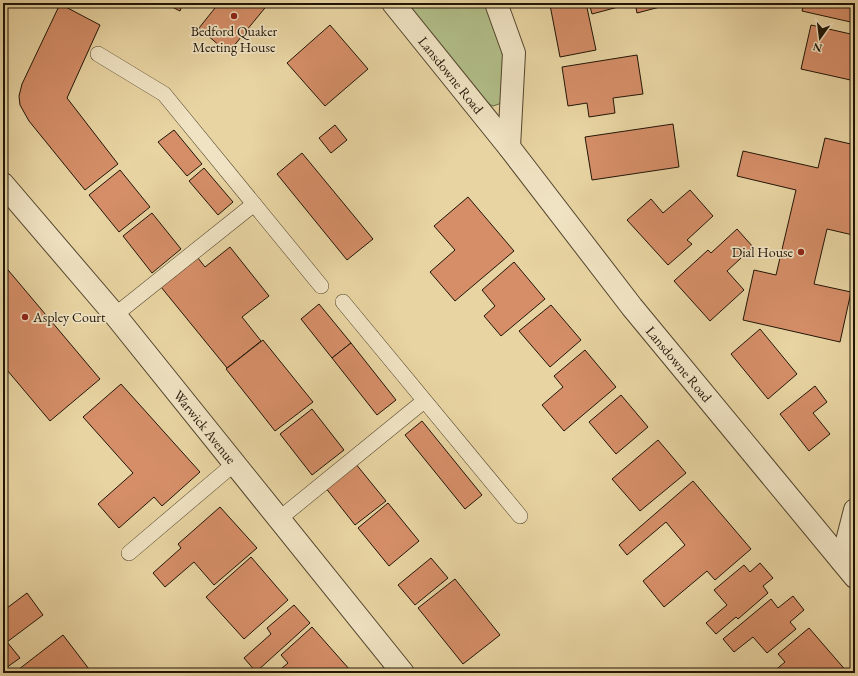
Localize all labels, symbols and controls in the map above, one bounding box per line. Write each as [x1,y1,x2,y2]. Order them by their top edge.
marker: Bedford Quaker Meeting House [229,11,239,21]
north arrow [800,18,840,58]
place label: Bedford Quaker Meeting House [191,22,278,56]
street label: Lansdowne Road [414,33,488,118]
text: N [811,40,824,56]
place label: Dial House [732,243,794,261]
marker: Dial House [796,247,806,257]
place label: Aspley Court [32,308,106,326]
marker: Aspley Court [20,312,30,322]
street label: Lansdowne Road [642,322,717,406]
street label: Warwick Avenue [170,386,241,468]

